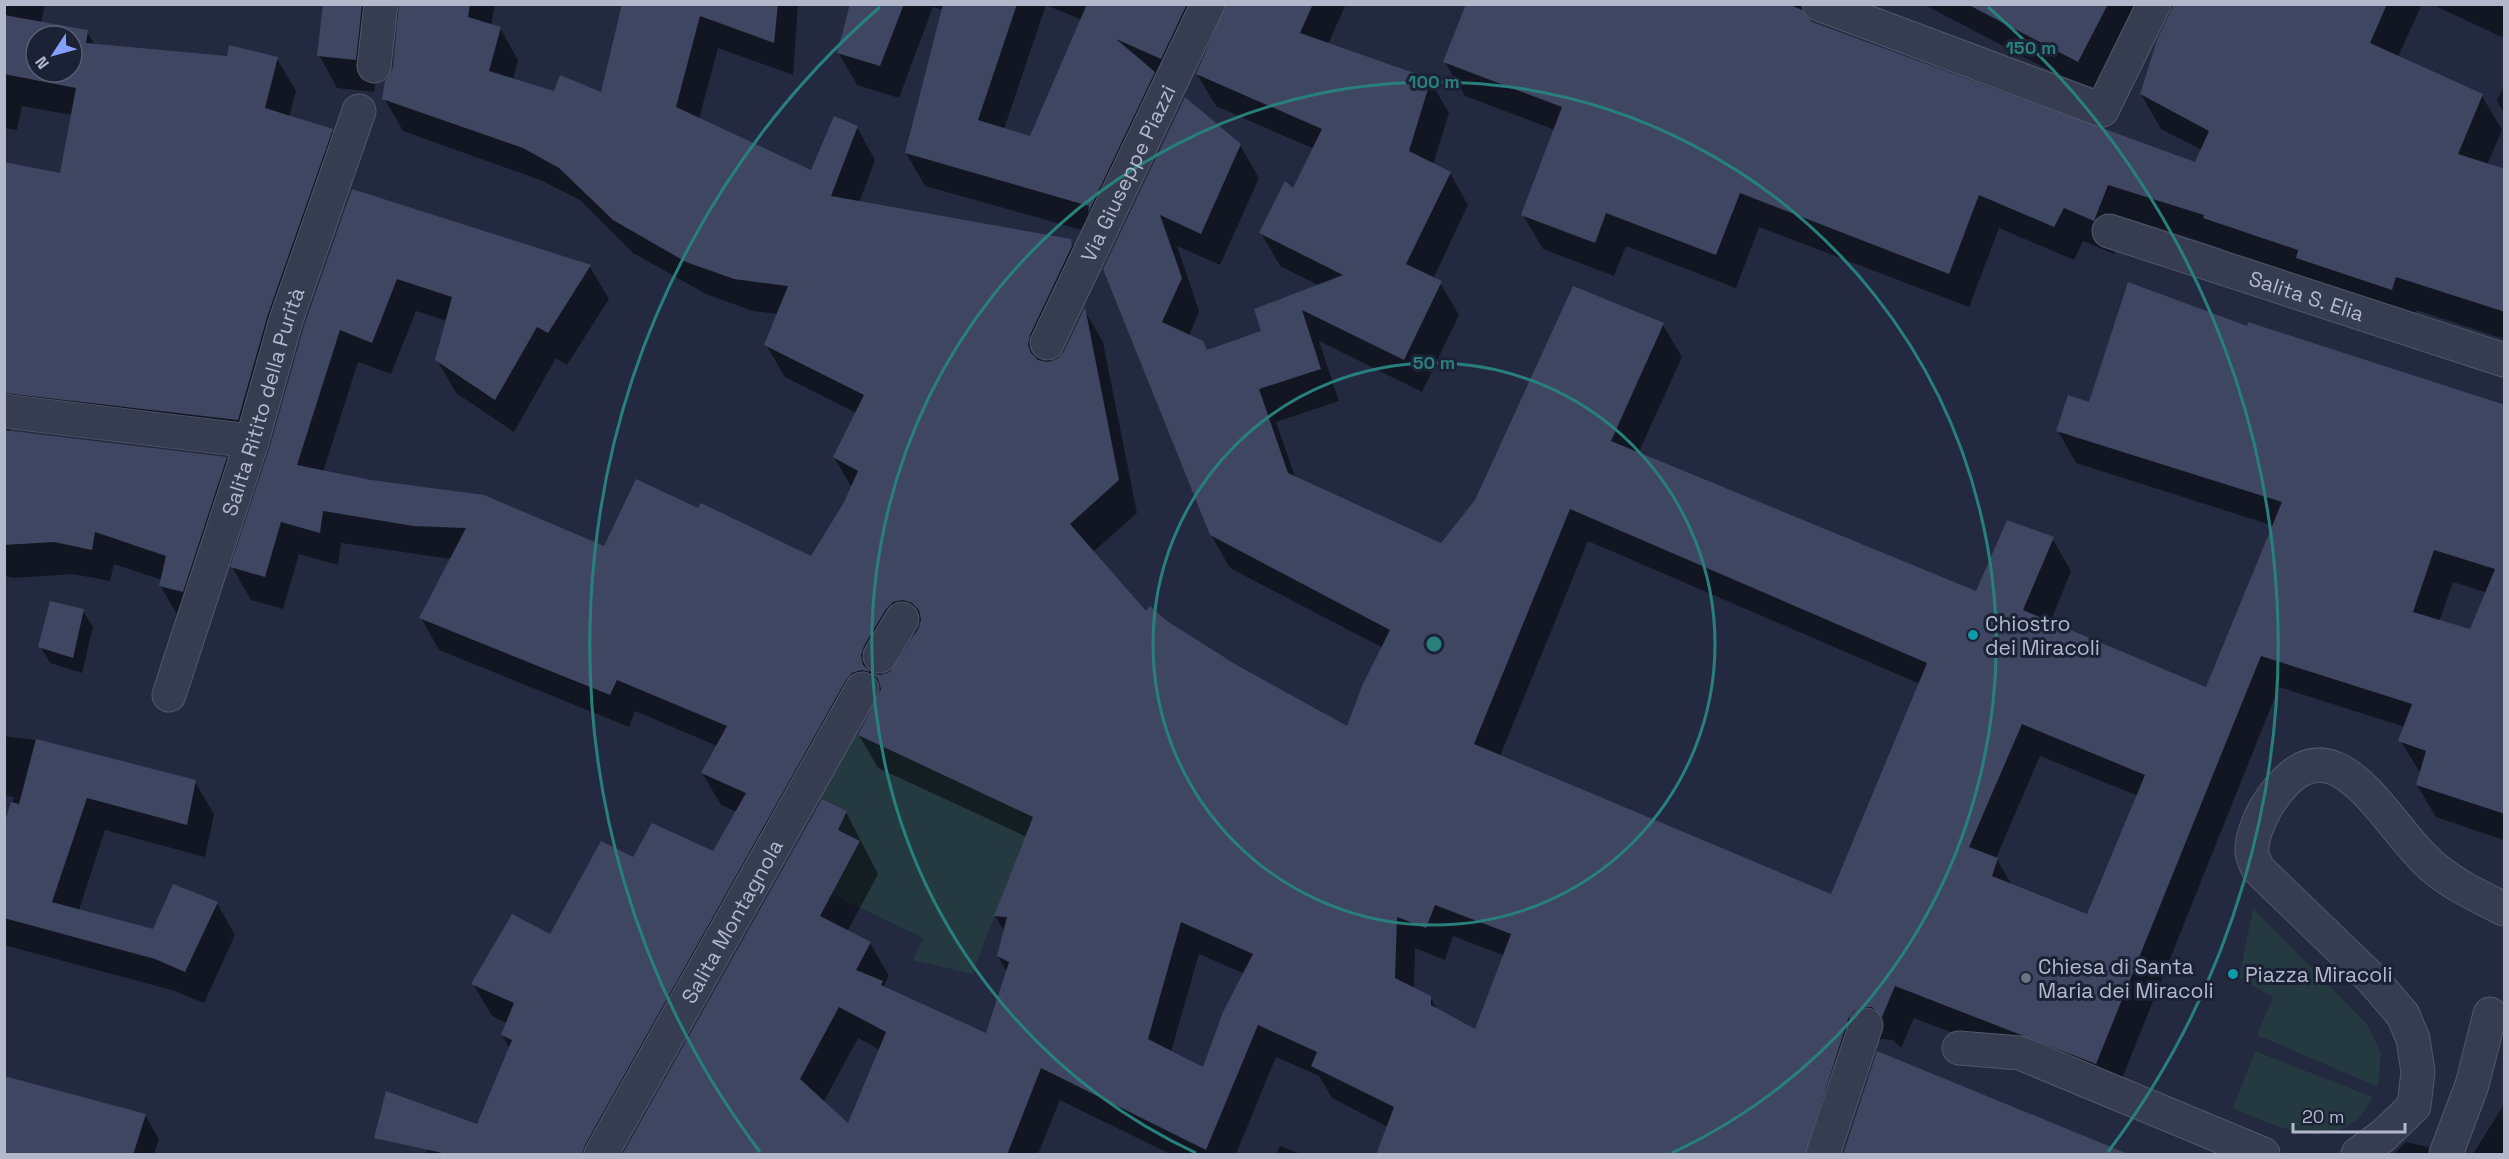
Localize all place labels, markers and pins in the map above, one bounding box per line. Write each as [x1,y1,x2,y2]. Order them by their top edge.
place label: Chiostro dei Miracoli [1985,610,2100,661]
marker: Chiostro dei Miracoli [1966,628,1980,642]
centre of rings [1424,634,1444,654]
place label: Chiesa di Santa Maria dei Miracoli [2038,953,2214,1004]
place label: Piazza Miracoli [2245,961,2393,988]
marker: Piazza Miracoli [2226,967,2240,981]
marker: Chiesa di Santa Maria dei Miracoli [2019,971,2033,985]

